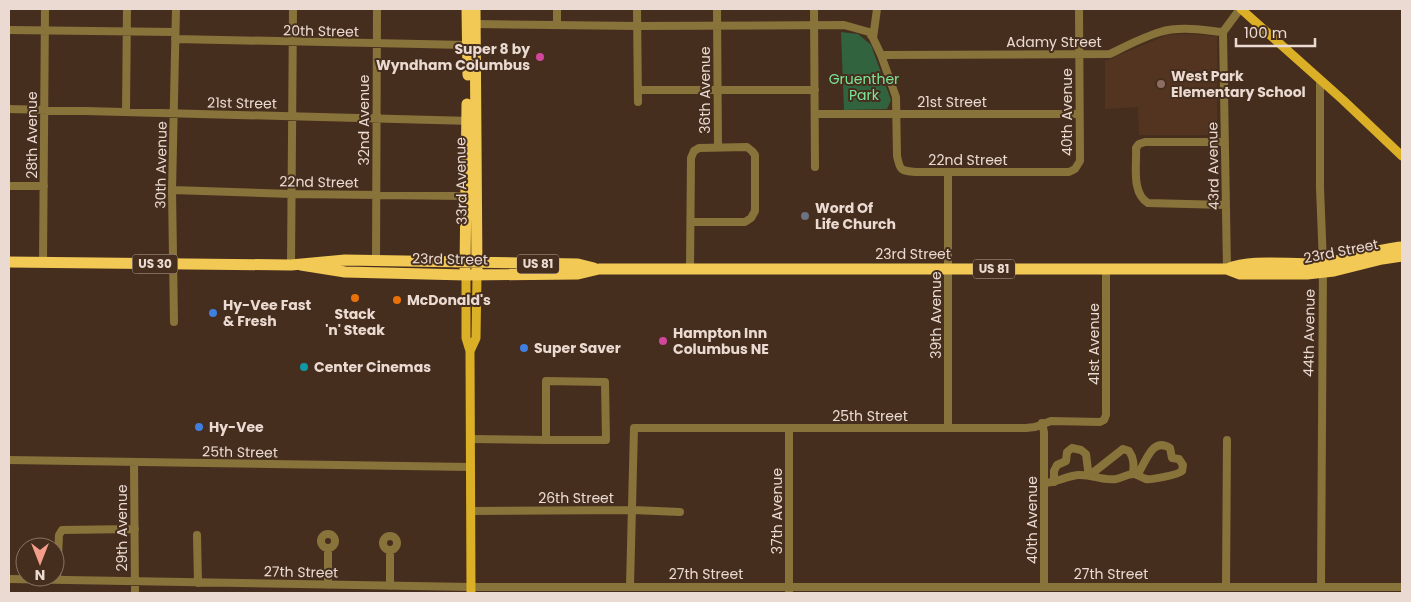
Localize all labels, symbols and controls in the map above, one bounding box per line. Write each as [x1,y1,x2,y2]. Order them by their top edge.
scale bar [1236,15,1315,47]
street label: 20th Street [283,20,359,42]
text: 100 m [1244,22,1287,43]
street label: Adamy Street [1006,32,1102,52]
place label: Super 8 by Wyndham Columbus [376,39,530,75]
street label: 36th Avenue [695,46,715,134]
marker: Super 8 by Wyndham Columbus [534,51,546,63]
place label: West Park Elementary School [1171,66,1306,102]
street label: 40th Avenue [1057,68,1077,156]
park label: Gruenther Park [829,69,899,105]
street label: 32nd Avenue [354,74,374,166]
marker: West Park Elementary School [1155,78,1167,90]
street label: 28th Avenue [22,91,42,179]
street label: 21st Street [207,92,277,114]
street label: 21st Street [917,92,987,112]
street label: 30th Avenue [150,121,172,209]
street label: 43rd Avenue [1202,121,1224,210]
street label: 33rd Avenue [450,137,472,225]
street label: 22nd Street [928,150,1008,170]
street label: 22nd Street [279,171,359,193]
place label: Word Of Life Church [815,198,896,234]
marker: Word Of Life Church [799,210,811,222]
street label: 23rd Street [1302,234,1380,268]
street label: 23rd Street [875,244,951,264]
street label: 23rd Street [412,248,488,270]
road number: US 30 [132,254,178,274]
road number: US 81 [517,254,559,274]
road number: US 81 [973,260,1015,278]
street label: 39th Avenue [926,271,946,359]
street label: 44th Avenue [1298,289,1320,377]
place label: McDonald's [407,290,491,310]
marker: Stack 'n' Steak [349,292,361,304]
marker: McDonald's [391,294,403,306]
place label: Hy-Vee Fast & Fresh [223,295,312,331]
street label: 41st Avenue [1084,303,1104,385]
place label: Stack 'n' Steak [325,304,385,340]
marker: Hy-Vee Fast & Fresh [207,307,219,319]
place label: Hampton Inn Columbus NE [673,323,769,359]
marker: Hampton Inn Columbus NE [657,335,669,347]
place label: Super Saver [534,338,621,358]
marker: Super Saver [518,342,530,354]
place label: Center Cinemas [314,357,431,377]
marker: Center Cinemas [298,361,310,373]
street label: 25th Street [832,406,908,426]
place label: Hy-Vee [209,417,264,437]
marker: Hy-Vee [193,421,205,433]
street label: 25th Street [202,441,278,463]
street label: 37th Avenue [767,468,787,554]
street label: 40th Avenue [1022,476,1042,564]
street label: 29th Avenue [112,484,132,572]
street label: 26th Street [538,488,614,508]
north arrow [15,537,65,587]
street label: 27th Street [264,561,338,583]
street label: 27th Street [669,564,743,584]
street label: 27th Street [1074,564,1148,584]
text: N [35,565,45,585]

